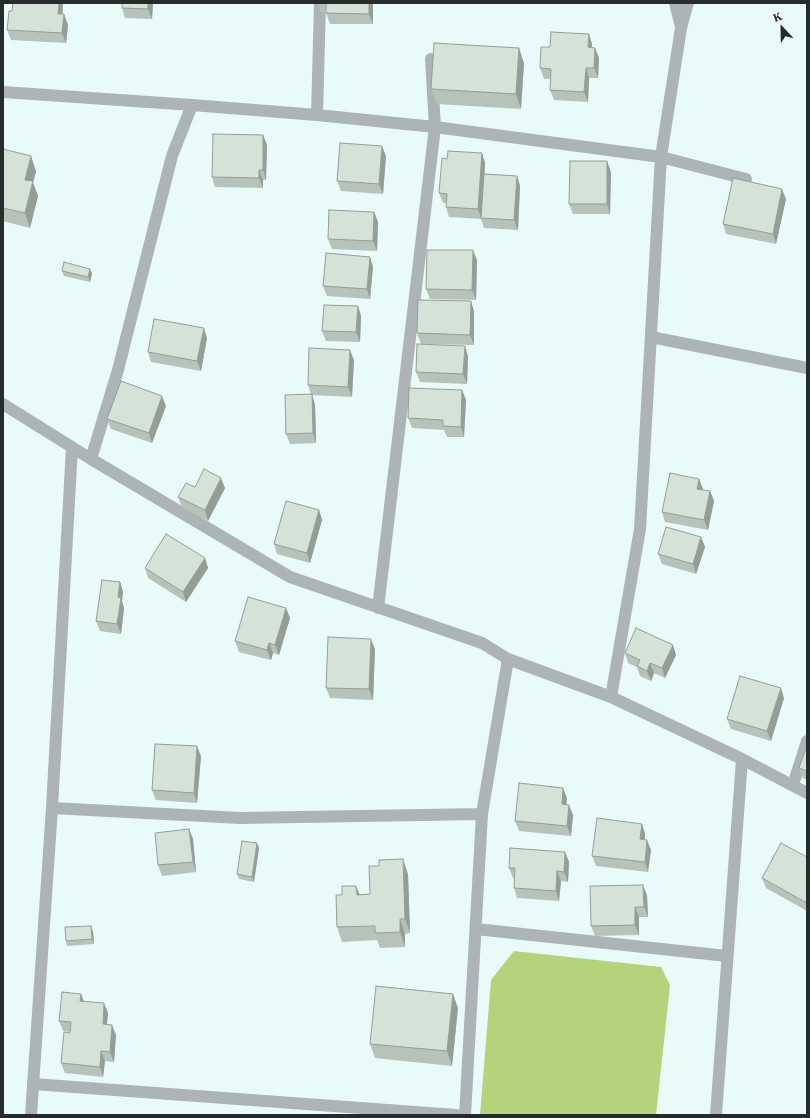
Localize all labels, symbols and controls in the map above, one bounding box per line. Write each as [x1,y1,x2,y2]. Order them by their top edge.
north arrow [762,8,802,48]
text: K [771,9,784,25]

